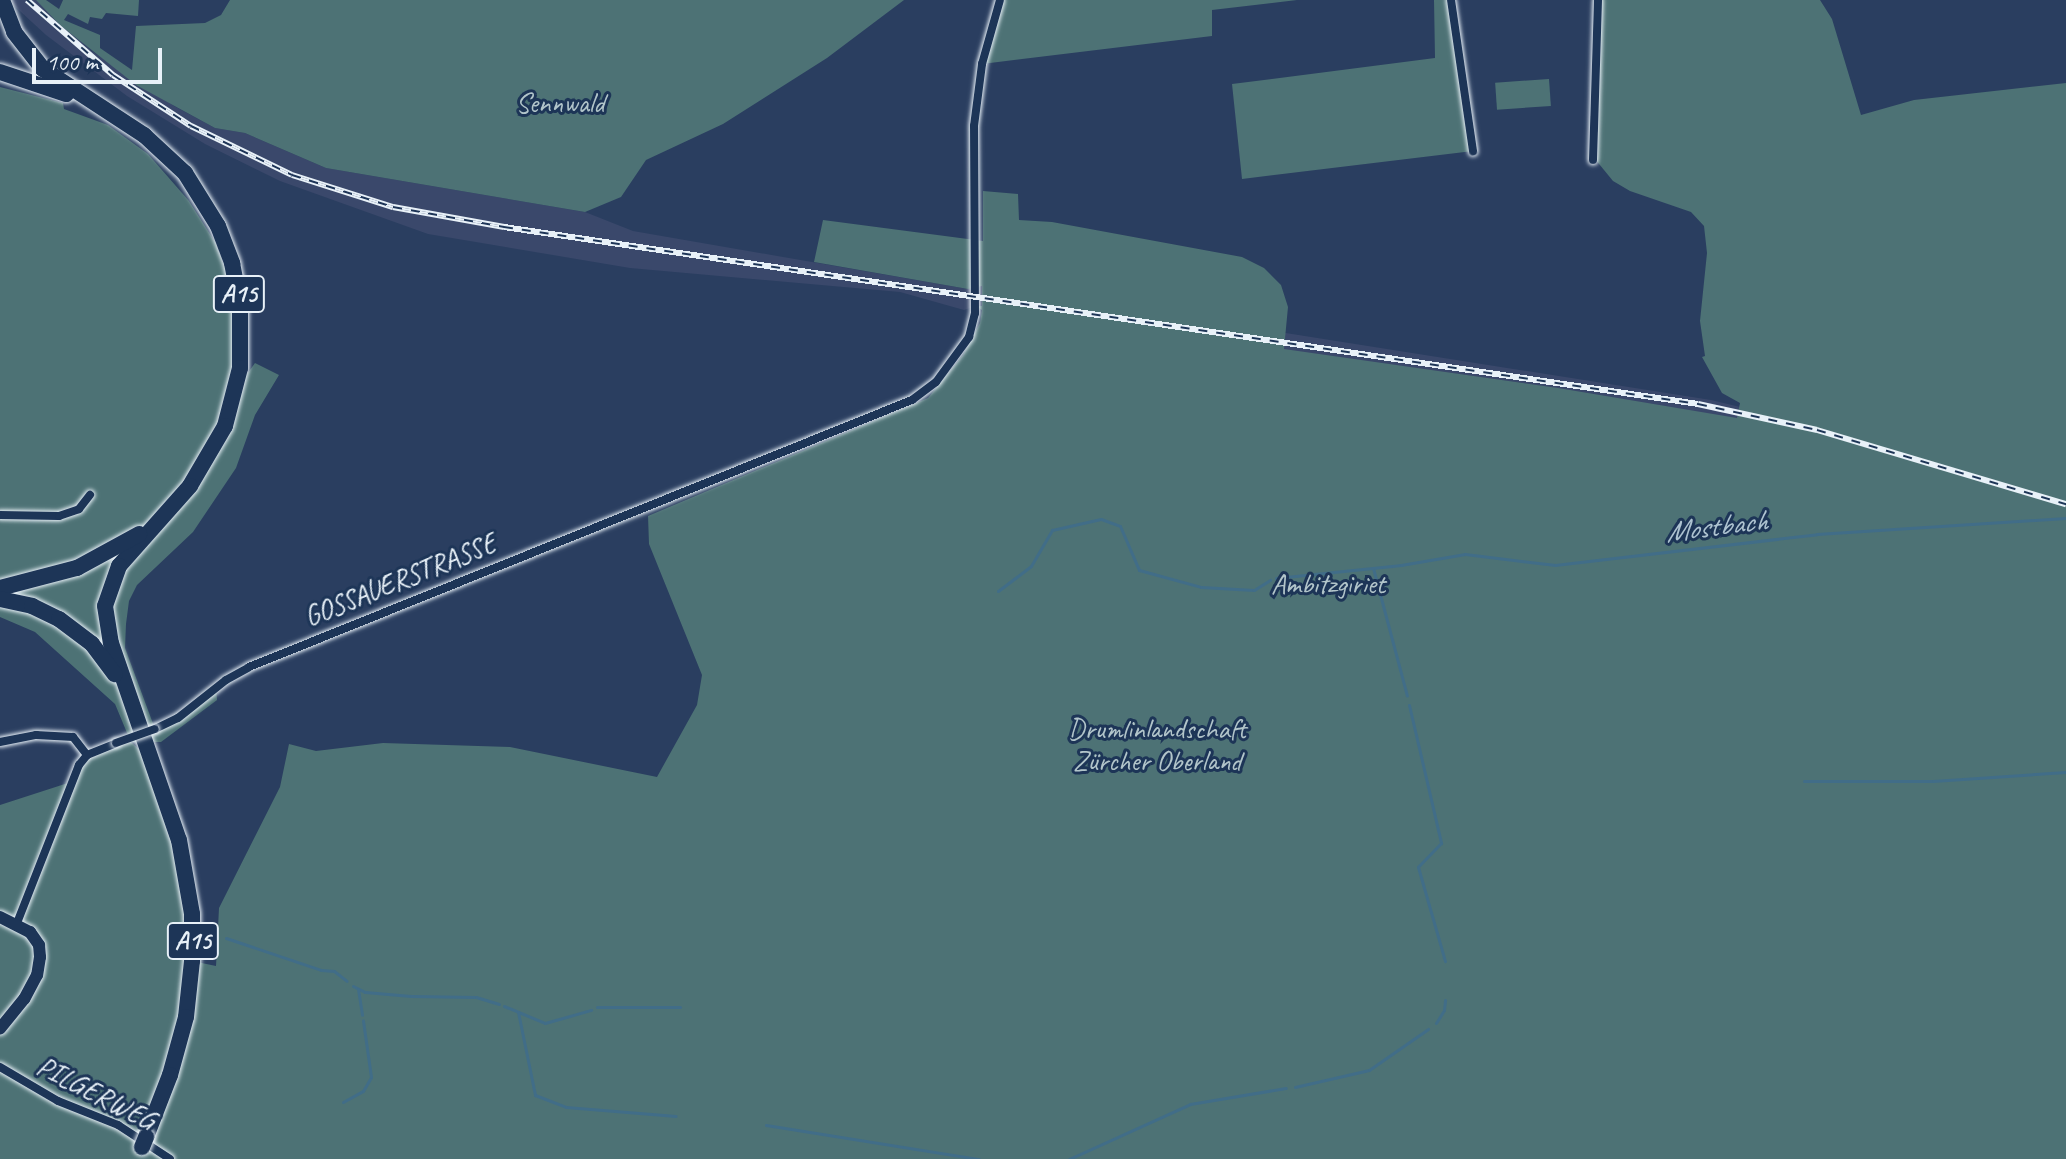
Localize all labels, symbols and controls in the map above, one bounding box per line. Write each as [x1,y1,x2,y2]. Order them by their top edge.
scale bar [36,32,166,82]
text: 100 m [46,47,98,77]
park label: Sennwald [516,86,604,120]
road number: A15 [211,272,267,316]
water label: Mostbach [1663,502,1769,550]
street label: GOSSAUERSTRASSE [299,526,501,634]
park label: Ambitzgiriet [1271,567,1385,601]
park label: Drumlinlandschaft Zürcher Oberland [1068,712,1246,778]
road number: A15 [165,919,221,963]
street label: PILGERWEG [31,1049,161,1137]

